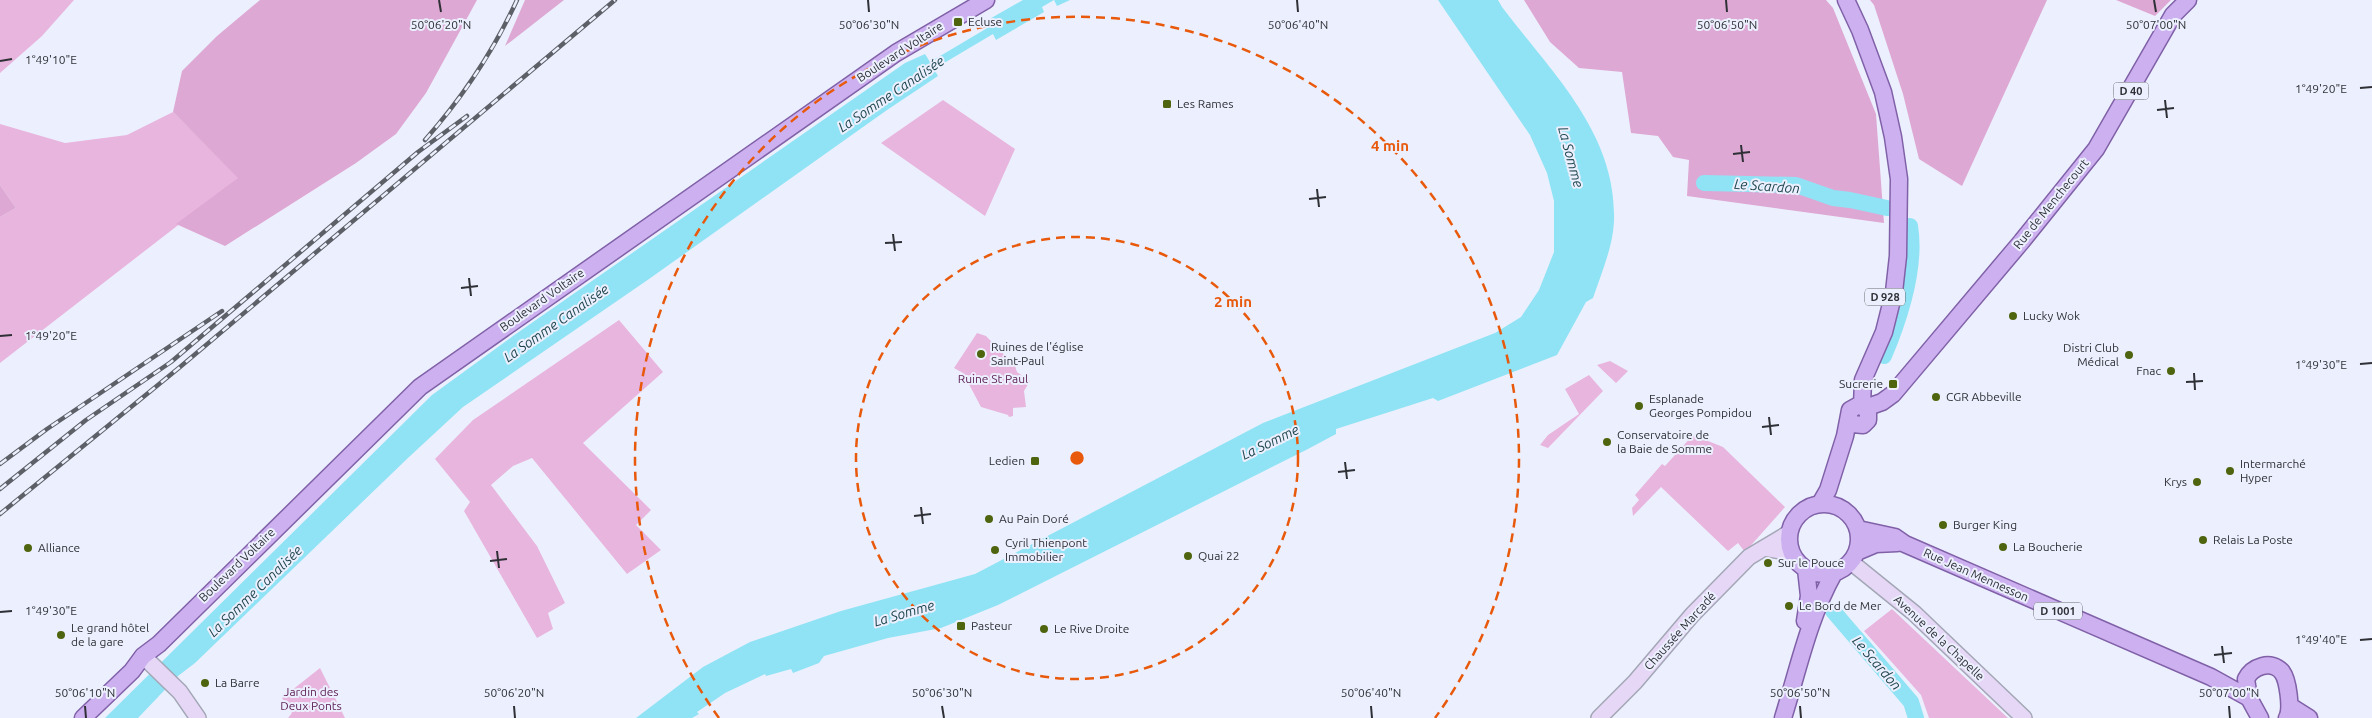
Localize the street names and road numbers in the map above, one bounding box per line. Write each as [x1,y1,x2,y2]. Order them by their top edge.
street label: Boulevard Voltaire [854,19,945,84]
road number: D 40 [2114,82,2148,100]
street label: Rue de Menchecourt [2010,156,2091,251]
street label: Boulevard Voltaire [497,266,586,334]
road number: D 928 [1865,288,1905,306]
street label: Boulevard Voltaire [196,525,277,604]
street label: Rue Jean Mennesson [1922,545,2031,604]
street label: Chaussée Marcadé [1641,589,1718,672]
street label: Avenue de la Chapelle [1892,592,1987,683]
road number: D 1001 [2034,602,2082,620]

